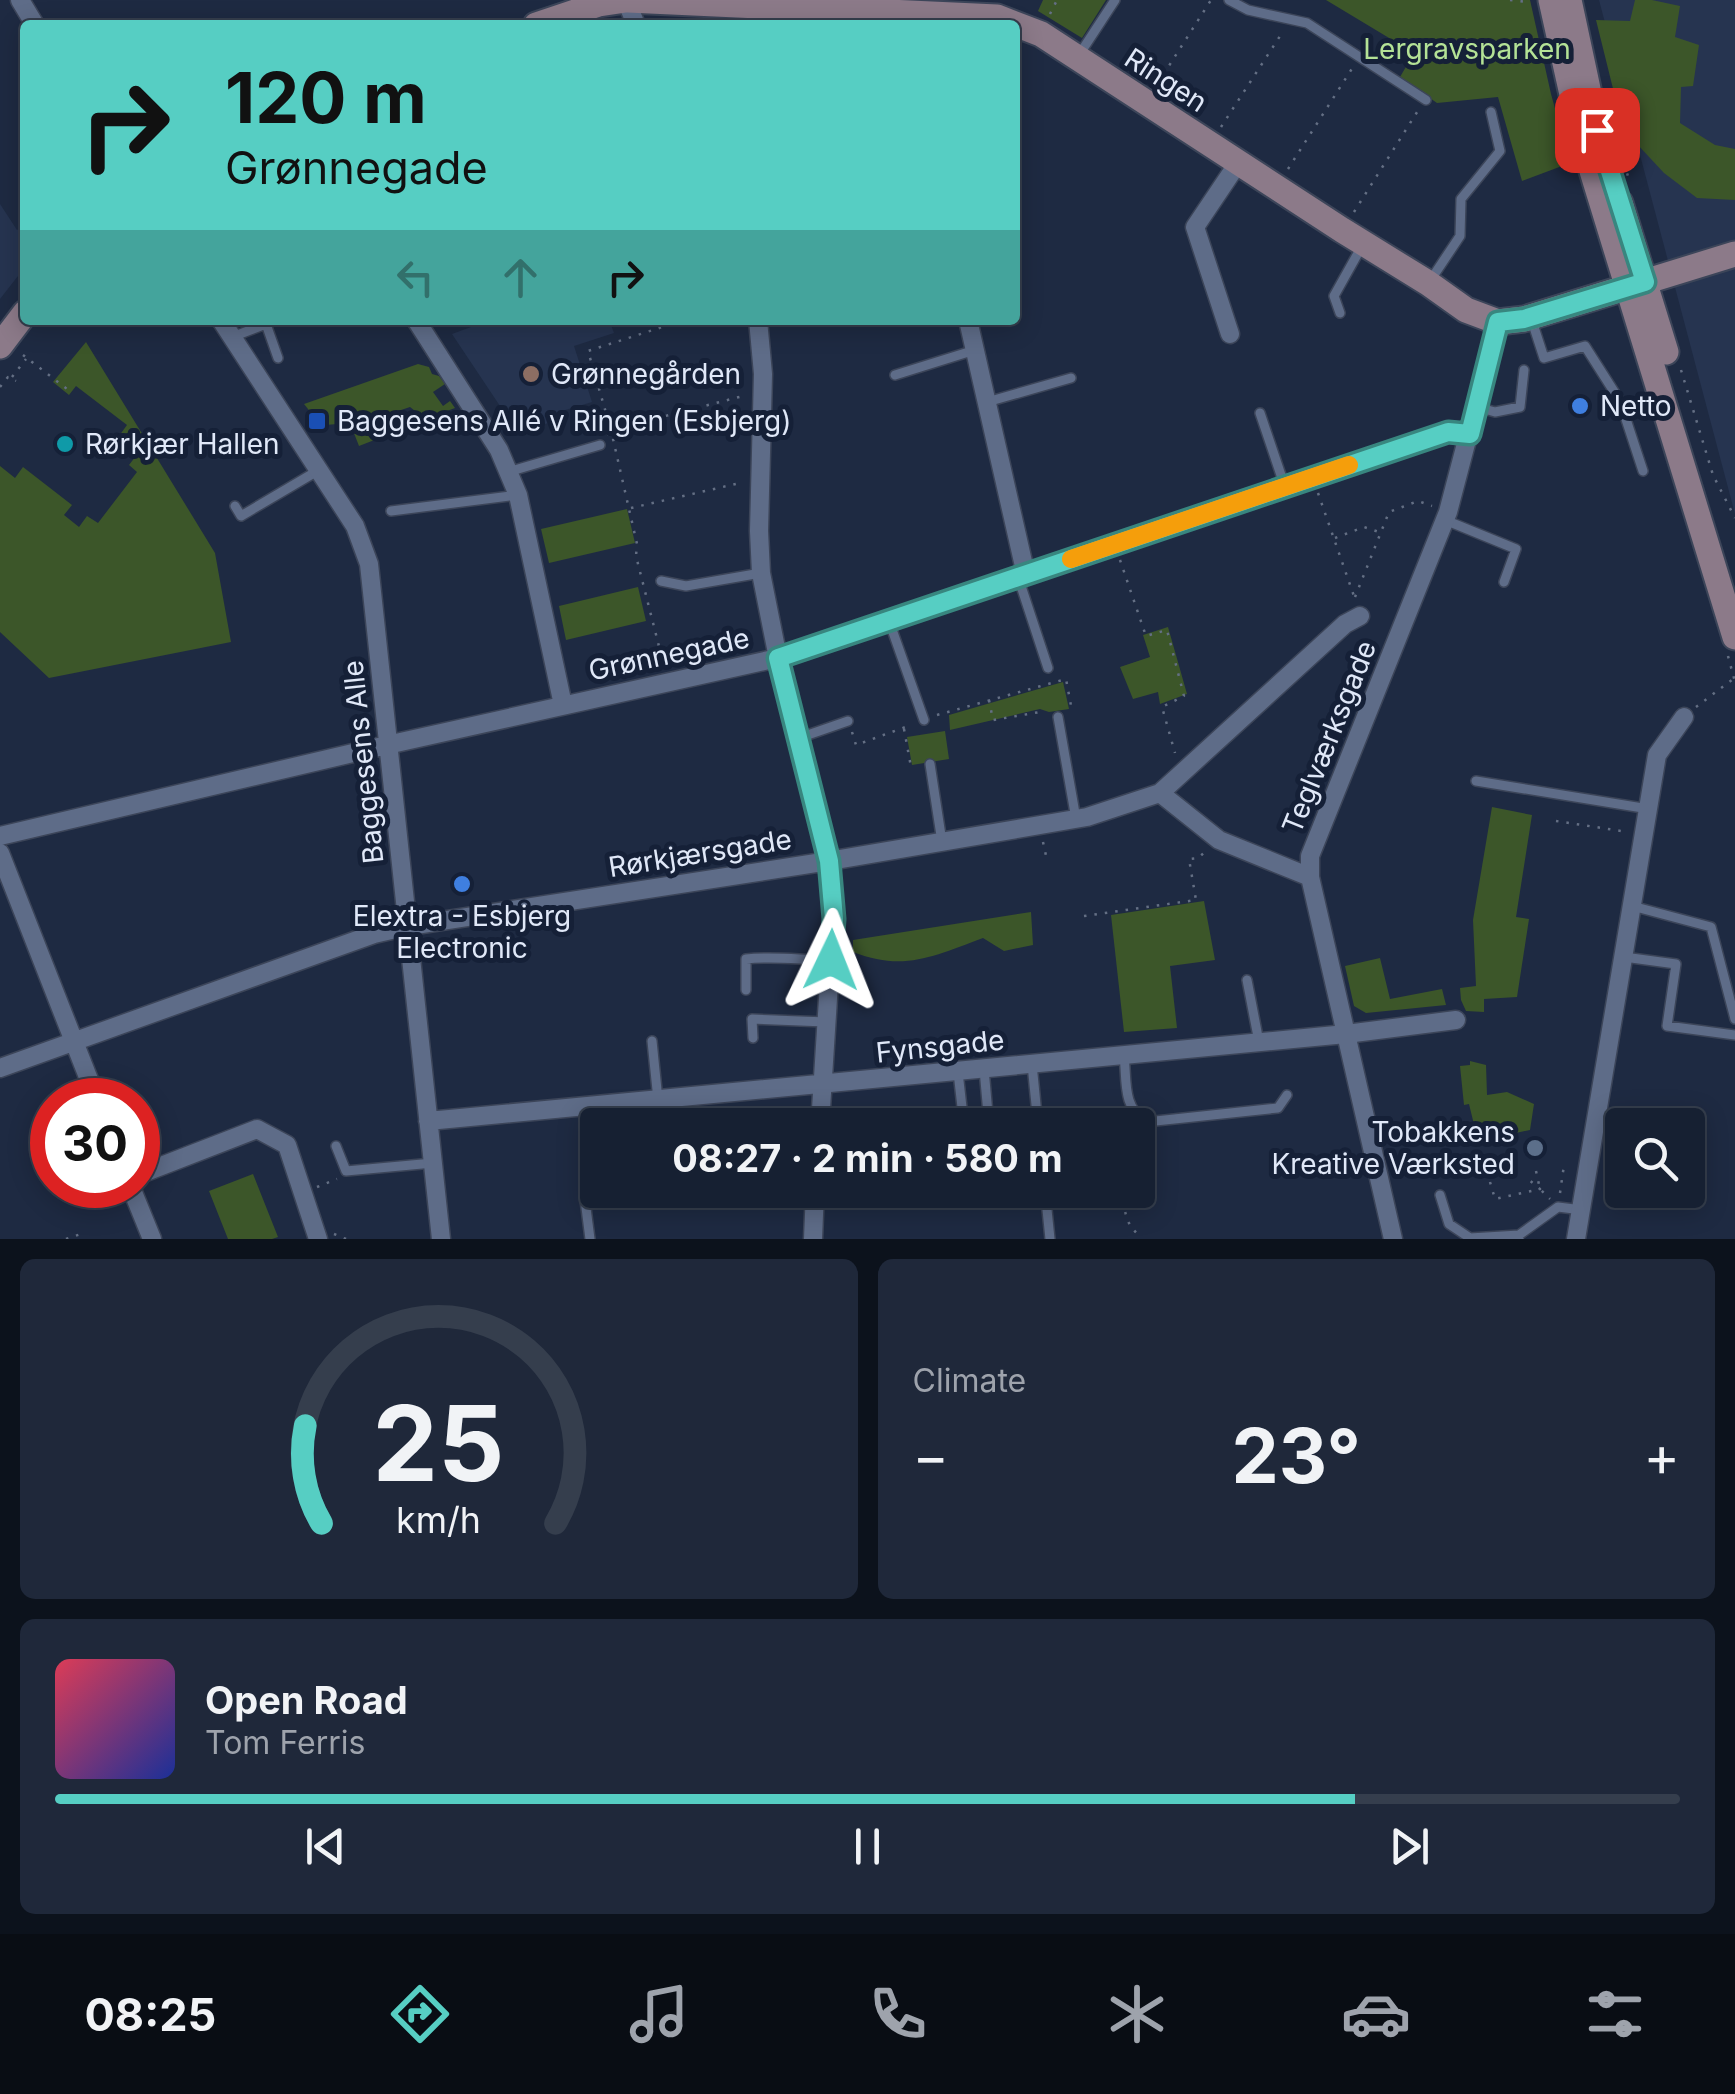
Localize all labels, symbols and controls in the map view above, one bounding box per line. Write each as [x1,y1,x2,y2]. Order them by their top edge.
park label: Lergravsparken [1363,32,1571,66]
street label: Ringen [1118,41,1214,119]
text: 120 m [225,55,427,140]
icon: right [60,60,190,190]
pin [1555,88,1640,173]
icon: arrive [1570,103,1625,158]
text: Grønnegade [225,140,488,195]
icon: left [388,250,443,305]
icon: ahead [493,250,548,305]
icon: right [598,250,653,305]
place label: Grønnegården [551,357,741,391]
marker: Grønnegården [520,363,542,385]
place label: Netto [1600,389,1672,423]
marker: Netto [1569,395,1591,417]
place label: Baggesens Allé v Ringen (Esbjerg) [337,404,792,438]
marker: Baggesens Allé v Ringen (Esbjerg) [306,410,328,432]
place label: Rørkjær Hallen [85,427,280,461]
marker: Rørkjær Hallen [54,433,76,455]
street label: Grønnegade [585,620,753,688]
street label: Teglværksgade [1275,636,1383,838]
street label: Baggesens Alle [335,659,391,865]
street label: Rørkjærsgade [606,822,794,884]
marker: Elextra - Esbjerg Electronic [451,873,473,895]
place label: Elextra - Esbjerg Electronic [353,899,571,965]
position arrow [779,908,883,1012]
street label: Fynsgade [874,1022,1006,1070]
speed limit sign: 30 [30,1078,160,1208]
map controls [1605,1108,1705,1208]
button: search [1605,1108,1705,1208]
place label: Tobakkens Kreative Værksted [1271,1115,1515,1181]
text: 08:27 · 2 min · 580 m [672,1135,1063,1181]
marker: Tobakkens Kreative Værksted [1524,1137,1546,1159]
text: Climate [913,1361,1026,1400]
text: 25 [373,1380,505,1506]
text: 23° [1231,1410,1361,1501]
text: − [913,1423,949,1489]
text: + [1644,1423,1680,1489]
text: km/h [396,1498,481,1542]
text: Open Road [205,1677,408,1723]
text: Tom Ferris [205,1723,365,1762]
icon: previous [298,1819,353,1874]
icon: pause [840,1819,895,1874]
icon: next [1382,1819,1437,1874]
icon: directions [385,1979,455,2049]
icon: music [624,1979,694,2049]
icon: phone [863,1979,933,2049]
icon: climate [1102,1979,1172,2049]
icon: car [1341,1979,1411,2049]
icon: filters [1580,1979,1650,2049]
text: 08:25 [85,1987,216,2042]

